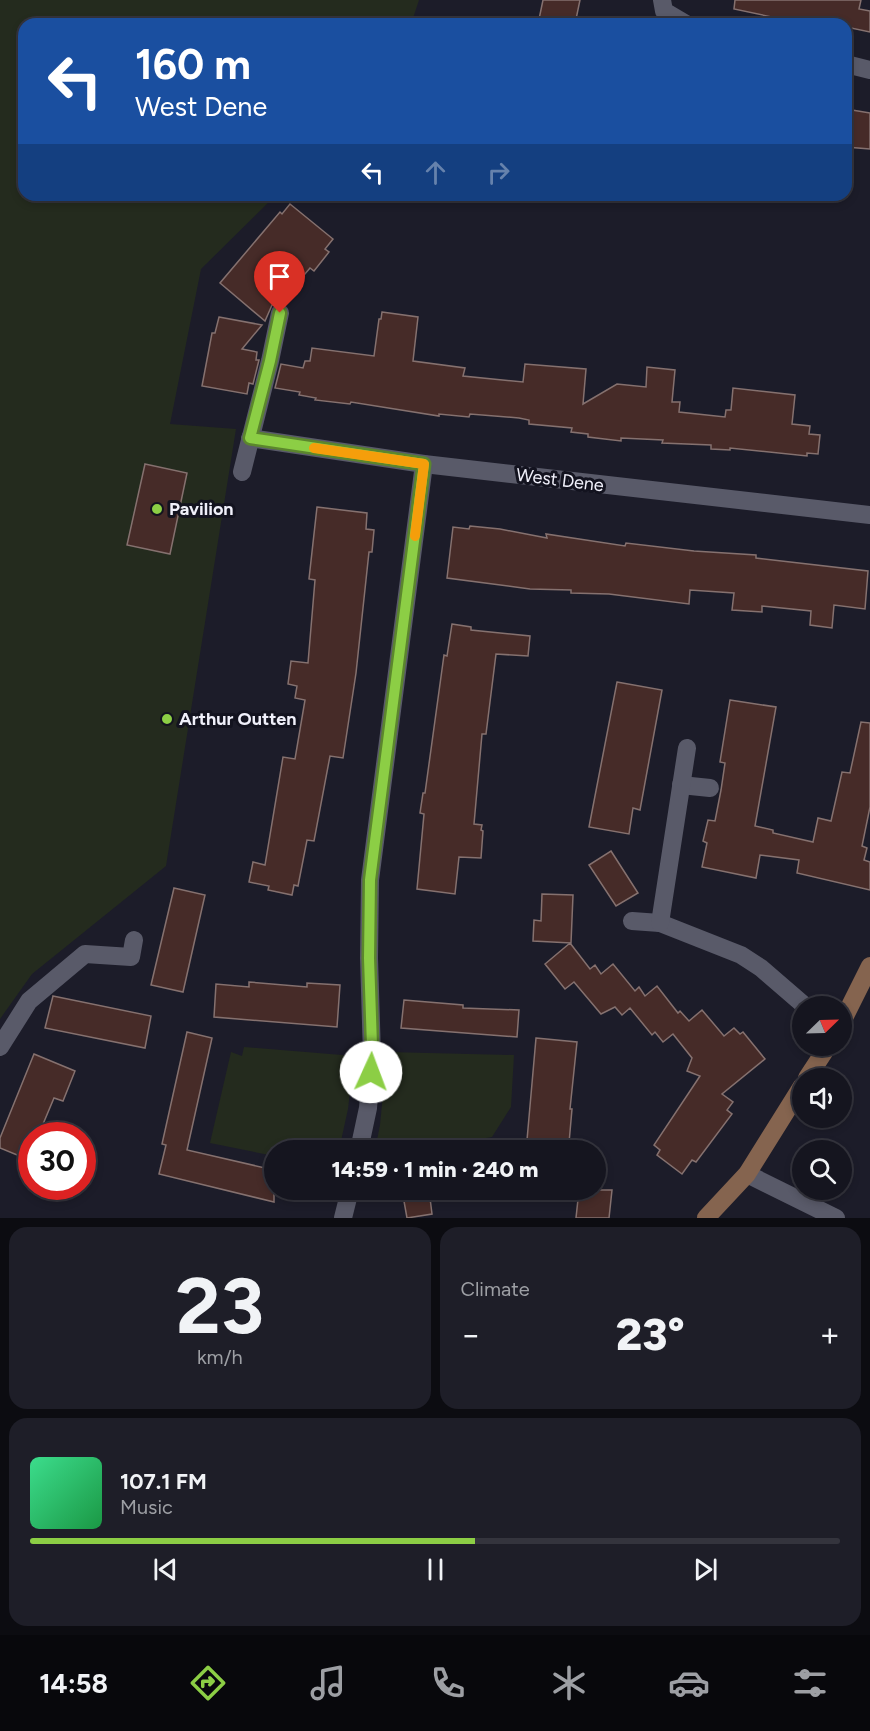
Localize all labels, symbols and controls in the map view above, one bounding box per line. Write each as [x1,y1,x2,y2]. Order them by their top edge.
text: 160 m [135,39,251,90]
icon: left [36,42,114,120]
text: West Dene [135,90,267,123]
icon: left [356,156,389,189]
icon: ahead [419,156,452,189]
icon: right [482,156,515,189]
pin [254,251,305,313]
icon: arrive [263,260,296,293]
street label: West Dene [515,464,605,496]
place label: Pavilion [169,498,234,520]
marker: Pavilion [150,502,164,516]
place label: Arthur Outten [179,708,296,730]
marker: Arthur Outten [160,712,174,726]
north arrow [792,996,852,1056]
map controls [792,996,852,1200]
position arrow [339,1040,403,1104]
button: sound [792,1068,852,1128]
speed limit sign: 30 [18,1122,96,1200]
button: search [792,1140,852,1200]
text: 14:59 · 1 min · 240 m [332,1156,538,1183]
text: 23 [175,1259,264,1353]
text: Climate [461,1277,530,1301]
text: 23° [616,1307,685,1361]
text: − [461,1315,481,1354]
text: + [819,1315,840,1354]
text: km/h [197,1345,243,1369]
text: 107.1 FM [120,1468,207,1495]
text: Music [120,1495,173,1519]
icon: previous [149,1553,182,1586]
icon: pause [419,1553,452,1586]
icon: next [689,1553,722,1586]
icon: directions [187,1662,229,1704]
icon: music [307,1662,349,1704]
icon: phone [427,1662,469,1704]
icon: climate [548,1662,590,1704]
icon: car [668,1662,710,1704]
icon: filters [789,1662,831,1704]
text: 14:58 [39,1667,108,1700]

